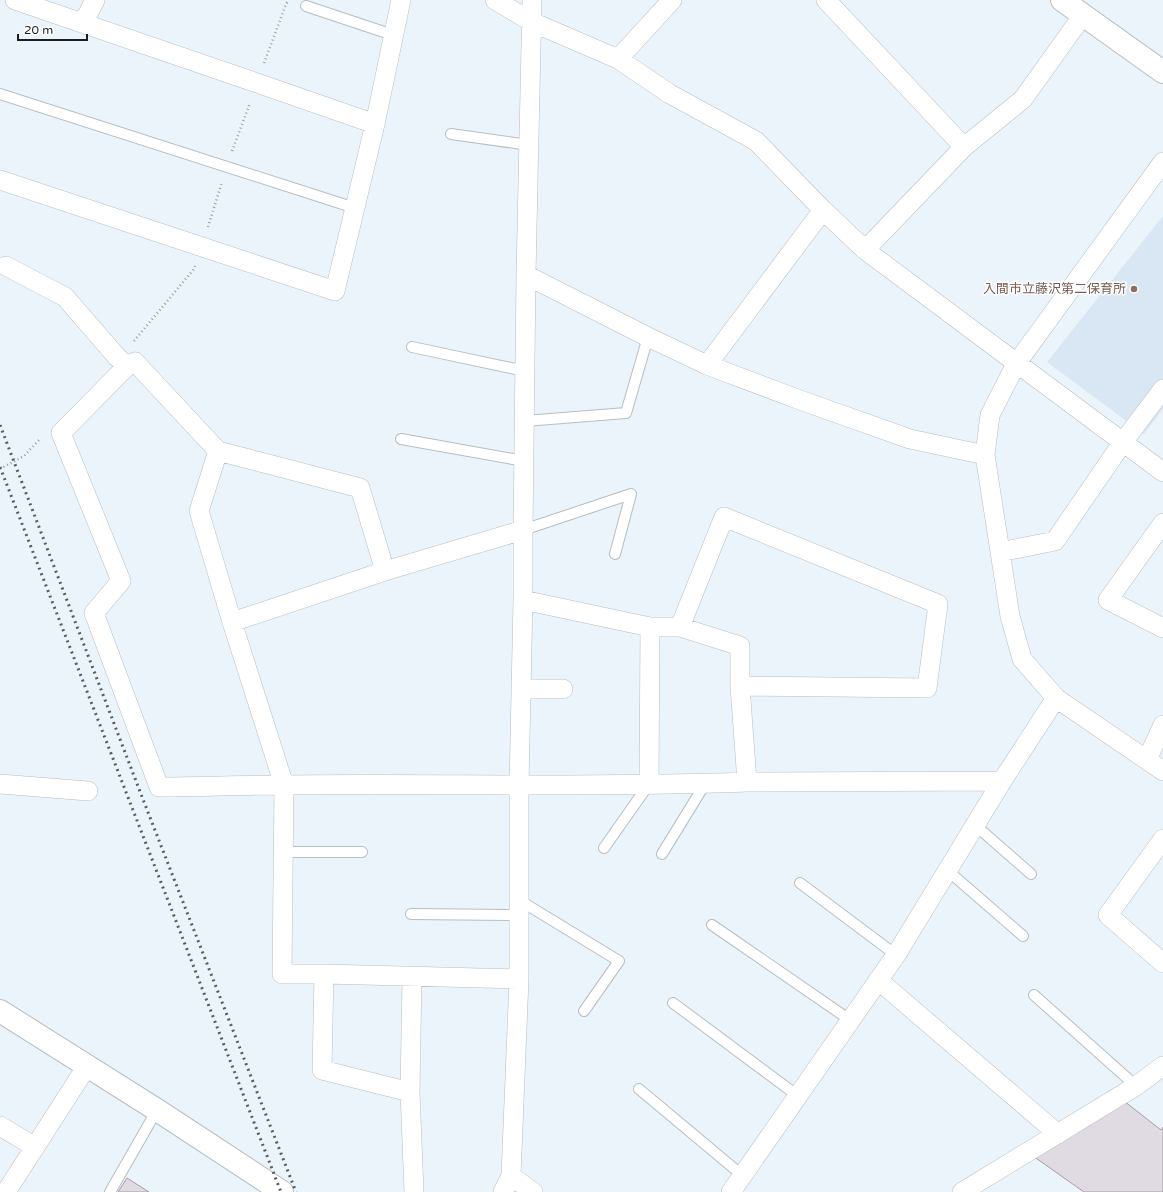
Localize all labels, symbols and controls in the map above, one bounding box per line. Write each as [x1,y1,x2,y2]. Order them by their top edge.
scale bar [18,16,87,42]
text: 20 m [24,23,53,37]
place label: 入間市立藤沢第二保育所 [983,281,1126,297]
marker: 入間市立藤沢第二保育所 [1129,284,1139,294]

